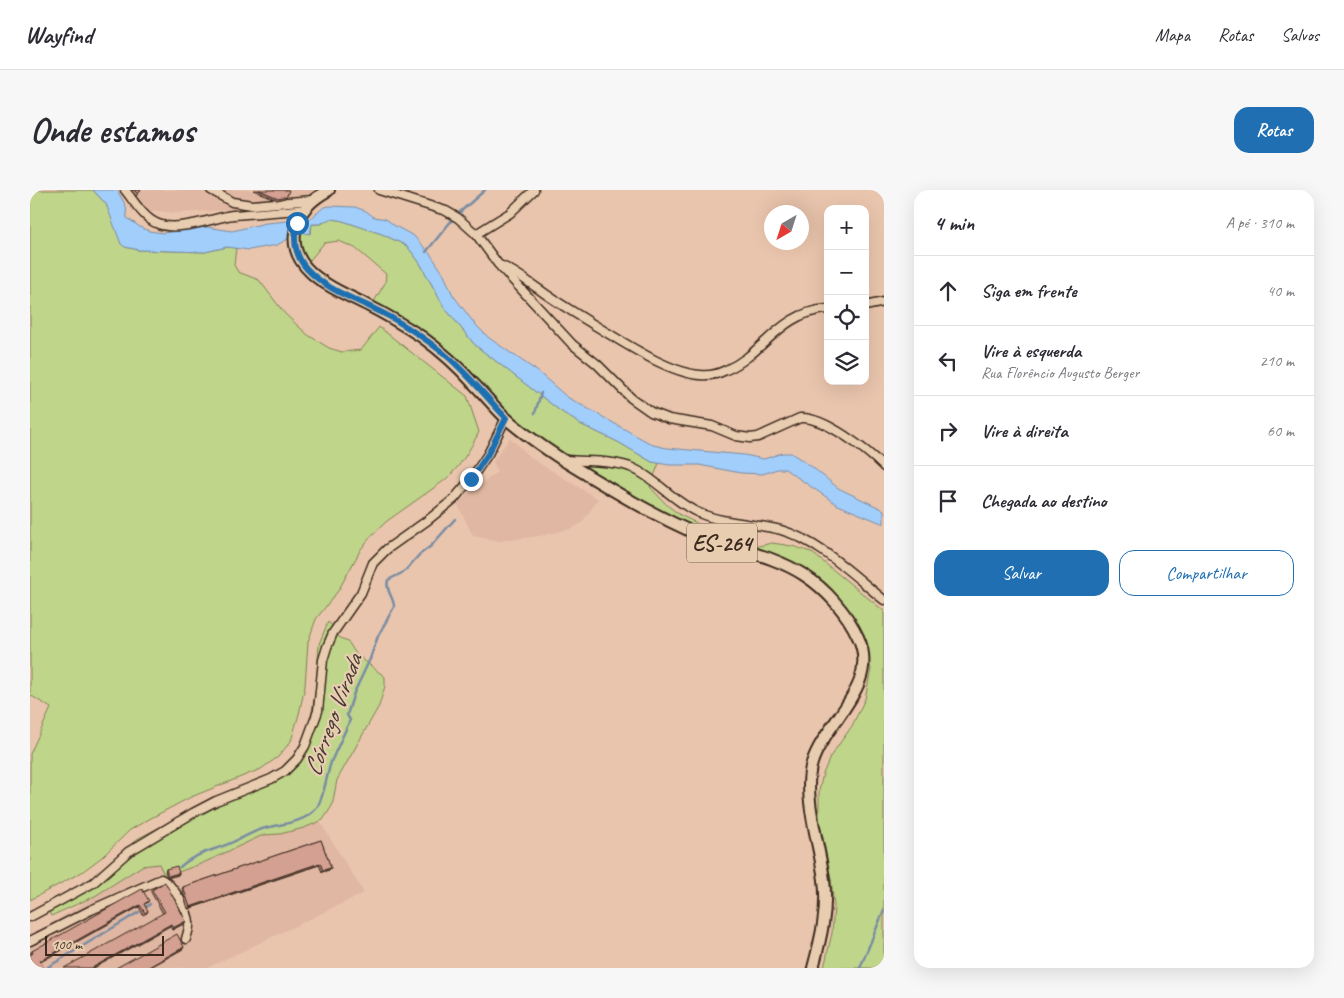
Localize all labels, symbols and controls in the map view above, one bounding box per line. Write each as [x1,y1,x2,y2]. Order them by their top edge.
text: Wayfind [25,20,92,50]
text: Mapa [1155,24,1190,46]
text: Rotas [1218,24,1253,46]
text: Salvos [1281,24,1319,46]
button: Rotas [1234,107,1314,153]
text: Onde estamos [30,108,195,153]
north arrow [764,205,809,250]
map controls [824,205,869,385]
button: + [824,205,869,250]
text: 4 min [934,210,974,236]
route start [286,212,309,235]
text: A pé · 310 m [1226,213,1294,233]
button: − [824,250,869,295]
icon: ahead [934,277,962,305]
text: Siga em frente [981,279,1077,303]
text: 40 m [1267,281,1294,301]
button: locate [824,295,869,340]
text: Vire à esquerda [981,339,1081,363]
button: layers [824,340,869,385]
icon: left [934,347,962,375]
text: 210 m [1260,351,1294,371]
text: Rua Florêncio Augusto Berger [981,363,1139,383]
icon: right [934,417,962,445]
text: Vire à direita [981,419,1068,443]
text: 60 m [1267,421,1294,441]
route end [460,468,483,491]
icon: arrive [934,487,962,515]
text: Chegada ao destino [981,489,1107,513]
road number: ES-264 [687,523,757,562]
button: Salvar [934,550,1109,596]
button: Compartilhar [1119,550,1294,596]
water label: Córrego Virada [296,648,370,781]
scale bar [45,933,164,956]
text: 100 m [52,936,82,953]

